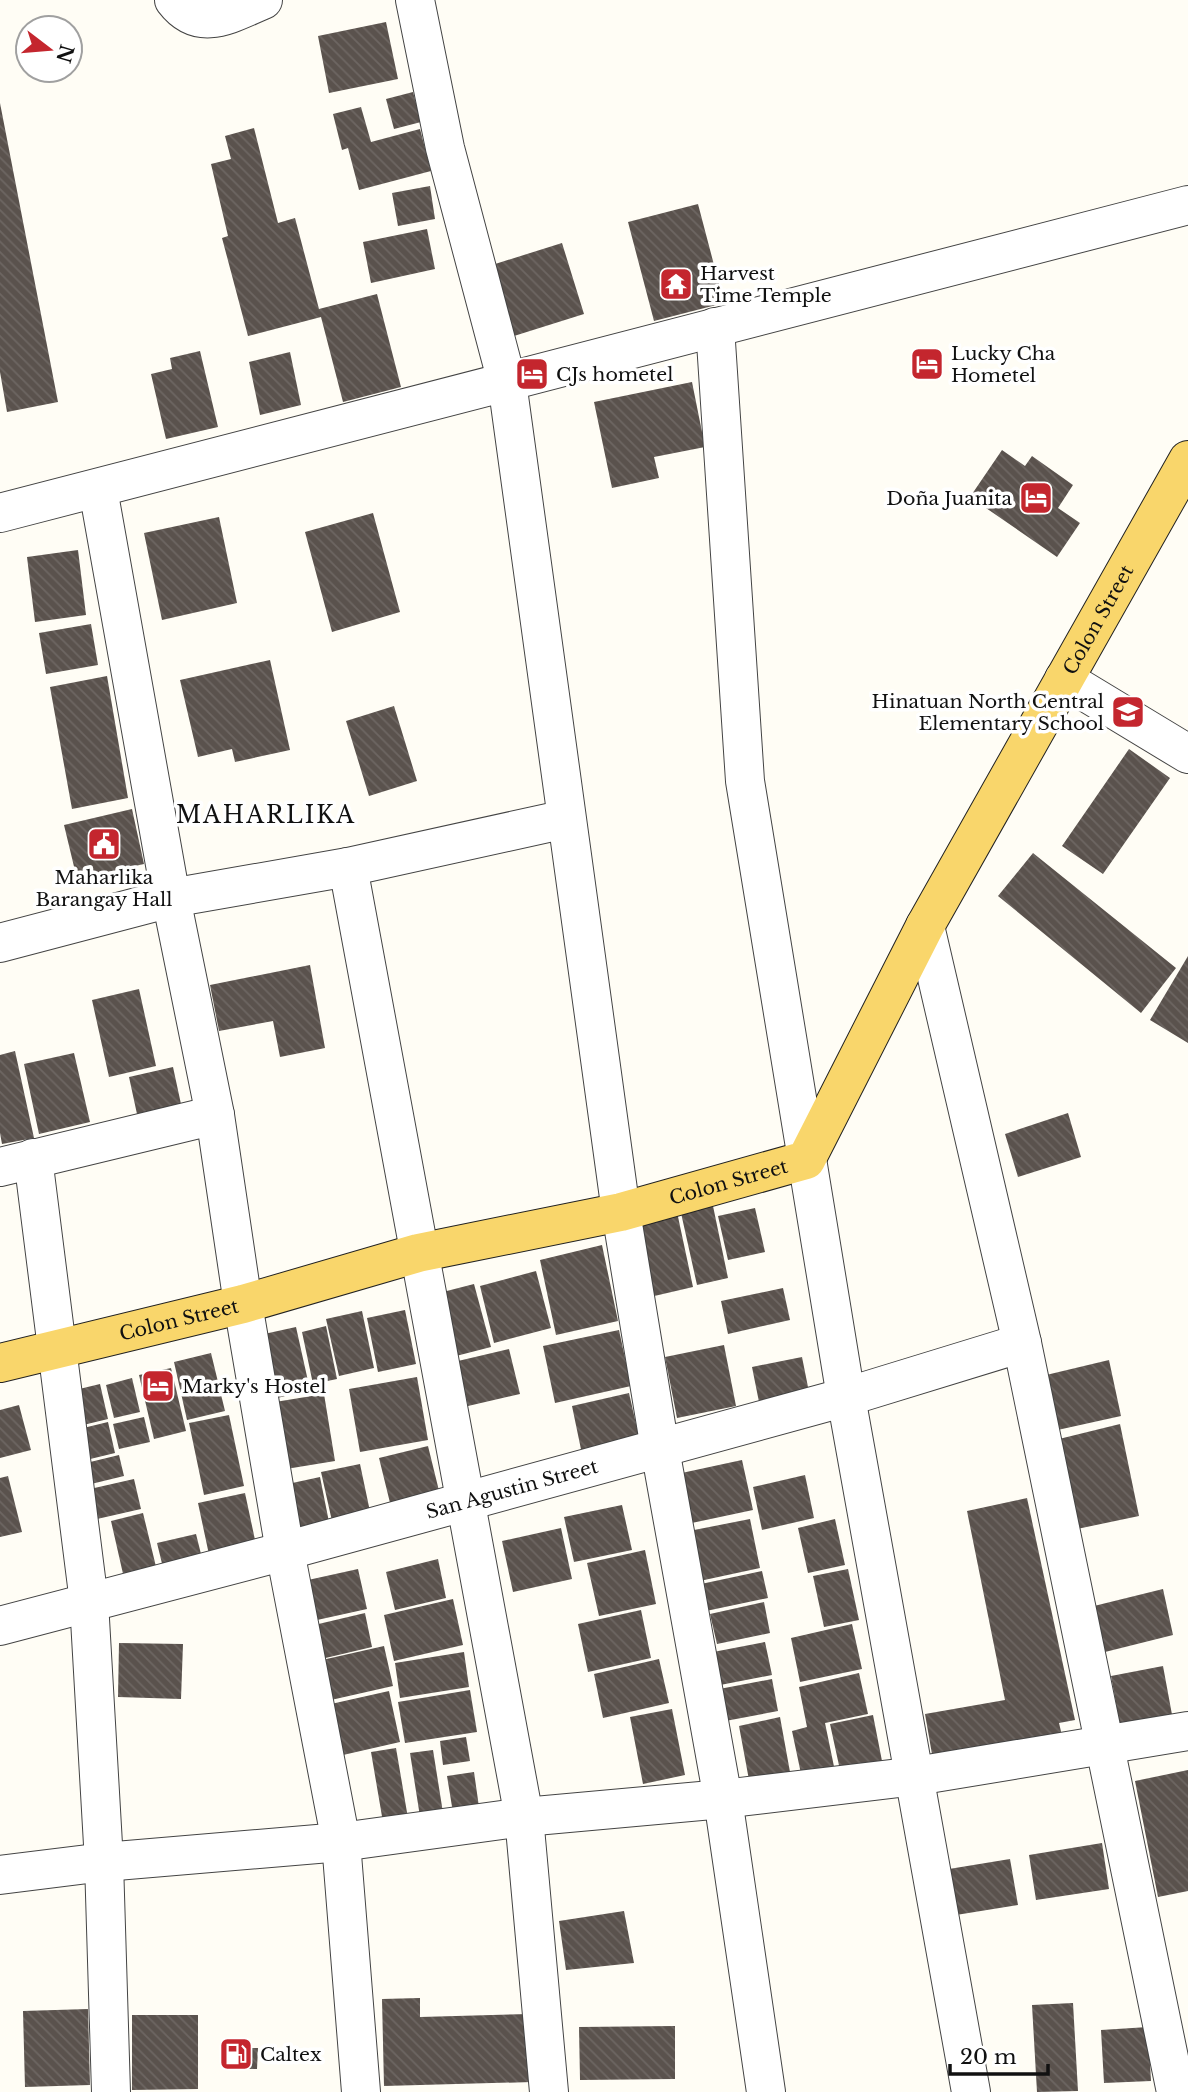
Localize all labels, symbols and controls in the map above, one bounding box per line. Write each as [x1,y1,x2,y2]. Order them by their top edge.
north arrow [14,14,84,84]
text: N [51,42,78,65]
place label: Harvest Time Temple [700,262,832,307]
temple icon: Harvest Time Temple [657,265,695,303]
place label: Lucky Cha Hometel [951,342,1056,387]
hotel icon: Lucky Cha Hometel [908,345,946,383]
hotel icon: CJs hometel [513,355,551,393]
place label: CJs hometel [556,363,673,386]
hotel icon: Doña Juanita [1017,479,1055,517]
place label: Doña Juanita [886,487,1012,510]
street label: Colon Street [1058,560,1138,678]
place label: Hinatuan North Central Elementary School [871,690,1104,735]
school or university icon: Hinatuan North Central Elementary School [1109,693,1147,731]
district label: MAHARLIKA [176,801,356,829]
public building icon: Maharlika Barangay Hall [85,825,123,863]
place label: Maharlika Barangay Hall [36,866,172,911]
street label: Colon Street [667,1154,791,1209]
street label: Colon Street [117,1294,242,1345]
hotel icon: Marky's Hostel [139,1367,177,1405]
place label: Marky's Hostel [182,1375,326,1398]
street label: San Agustin Street [423,1454,601,1523]
scale bar [950,2032,1048,2076]
fuel station icon: Caltex [217,2035,255,2073]
place label: Caltex [260,2043,322,2066]
text: 20 m [960,2044,1017,2070]

